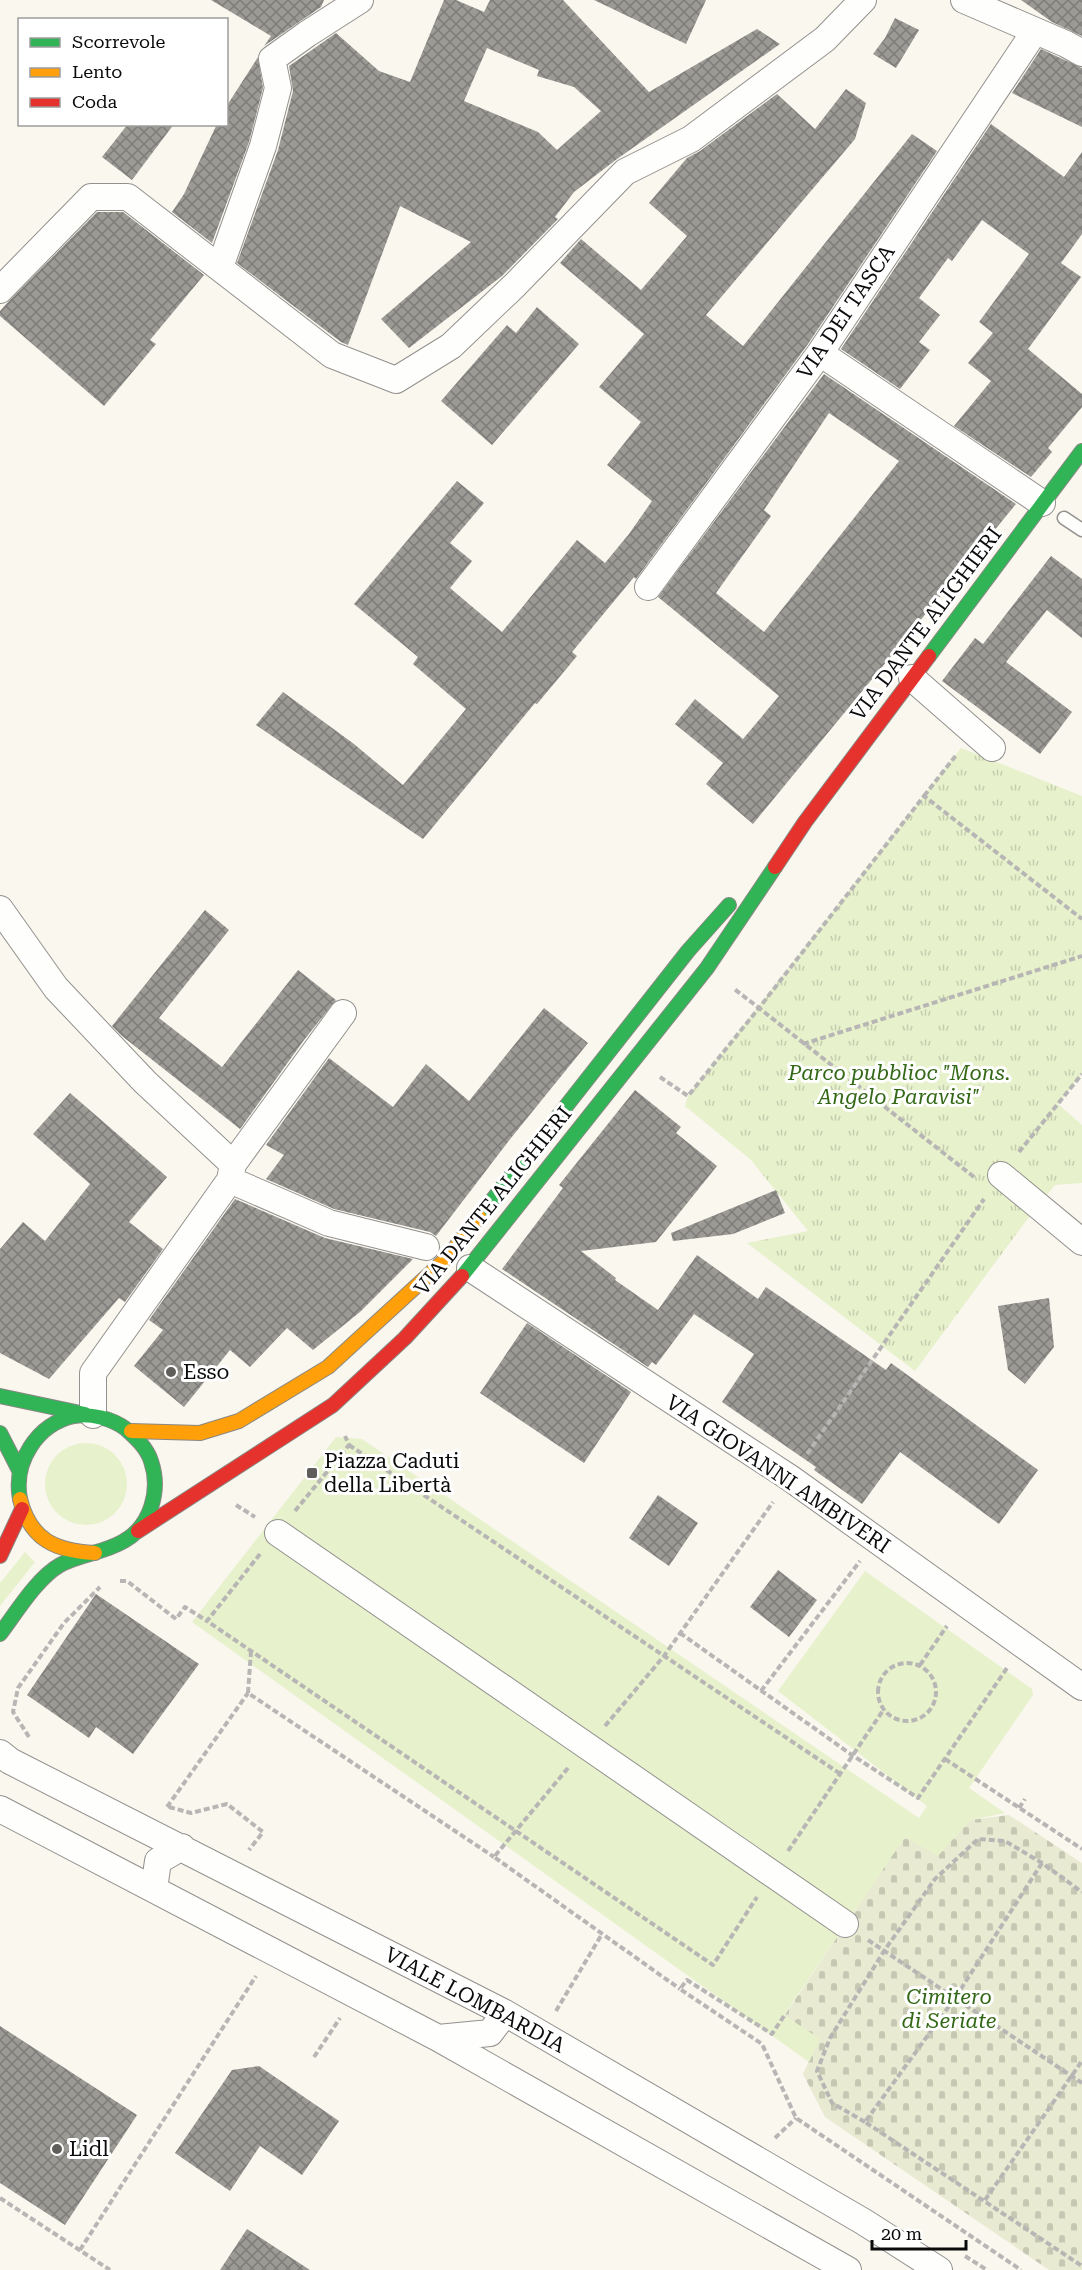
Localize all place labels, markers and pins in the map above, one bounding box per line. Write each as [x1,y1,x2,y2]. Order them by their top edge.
place label: Esso [183,1360,229,1384]
marker: Esso [164,1365,178,1379]
place label: Piazza Caduti della Libertà [324,1449,460,1497]
marker: Piazza Caduti della Libertà [305,1466,319,1480]
place label: Lidl [69,2137,109,2161]
marker: Lidl [50,2142,64,2156]

